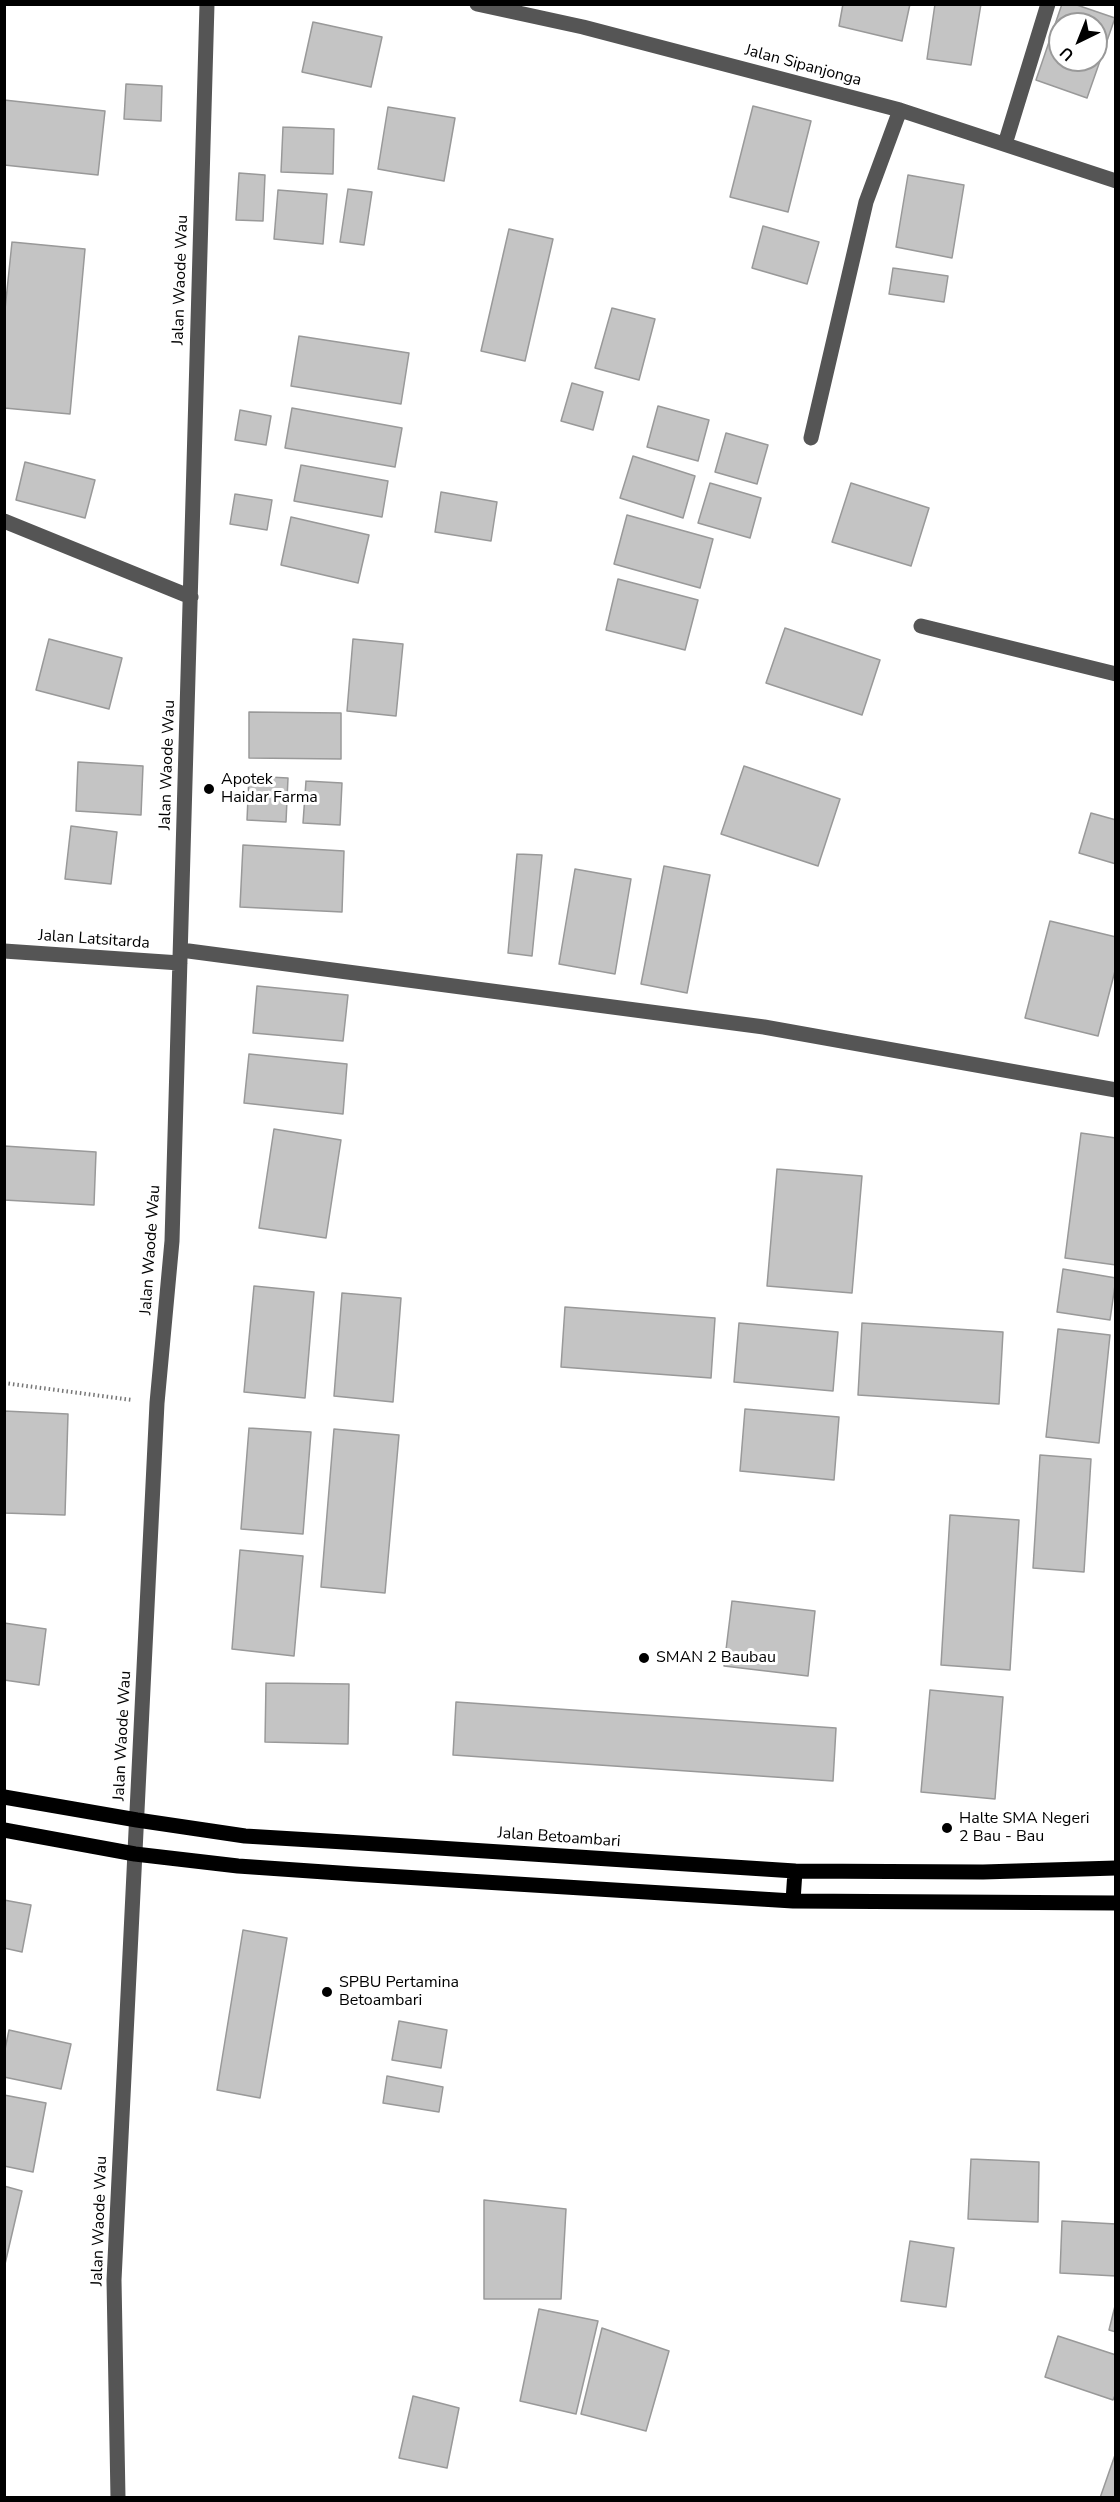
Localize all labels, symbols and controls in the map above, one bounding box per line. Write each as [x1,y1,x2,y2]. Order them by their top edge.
north arrow [1048,12,1108,72]
street label: Jalan Sipanjonga [742,41,864,91]
text: U [1055,42,1079,66]
street label: Jalan Waode Wau [169,215,193,345]
street label: Jalan Waode Wau [156,700,180,830]
place label: Apotek Haidar Farma [221,770,318,808]
marker: Apotek Haidar Farma [202,782,216,796]
street label: Jalan Latsitarda [38,927,150,953]
street label: Jalan Waode Wau [137,1184,165,1316]
place label: SMAN 2 Baubau [656,1648,776,1668]
marker: SMAN 2 Baubau [637,1651,651,1665]
street label: Jalan Waode Wau [110,1670,136,1802]
place label: Halte SMA Negeri 2 Bau - Bau [959,1809,1089,1847]
marker: Halte SMA Negeri 2 Bau - Bau [940,1821,954,1835]
street label: Jalan Betoambari [497,1824,621,1852]
place label: SPBU Pertamina Betoambari [339,1973,459,2011]
marker: SPBU Pertamina Betoambari [320,1985,334,1999]
street label: Jalan Waode Wau [88,2156,112,2286]

